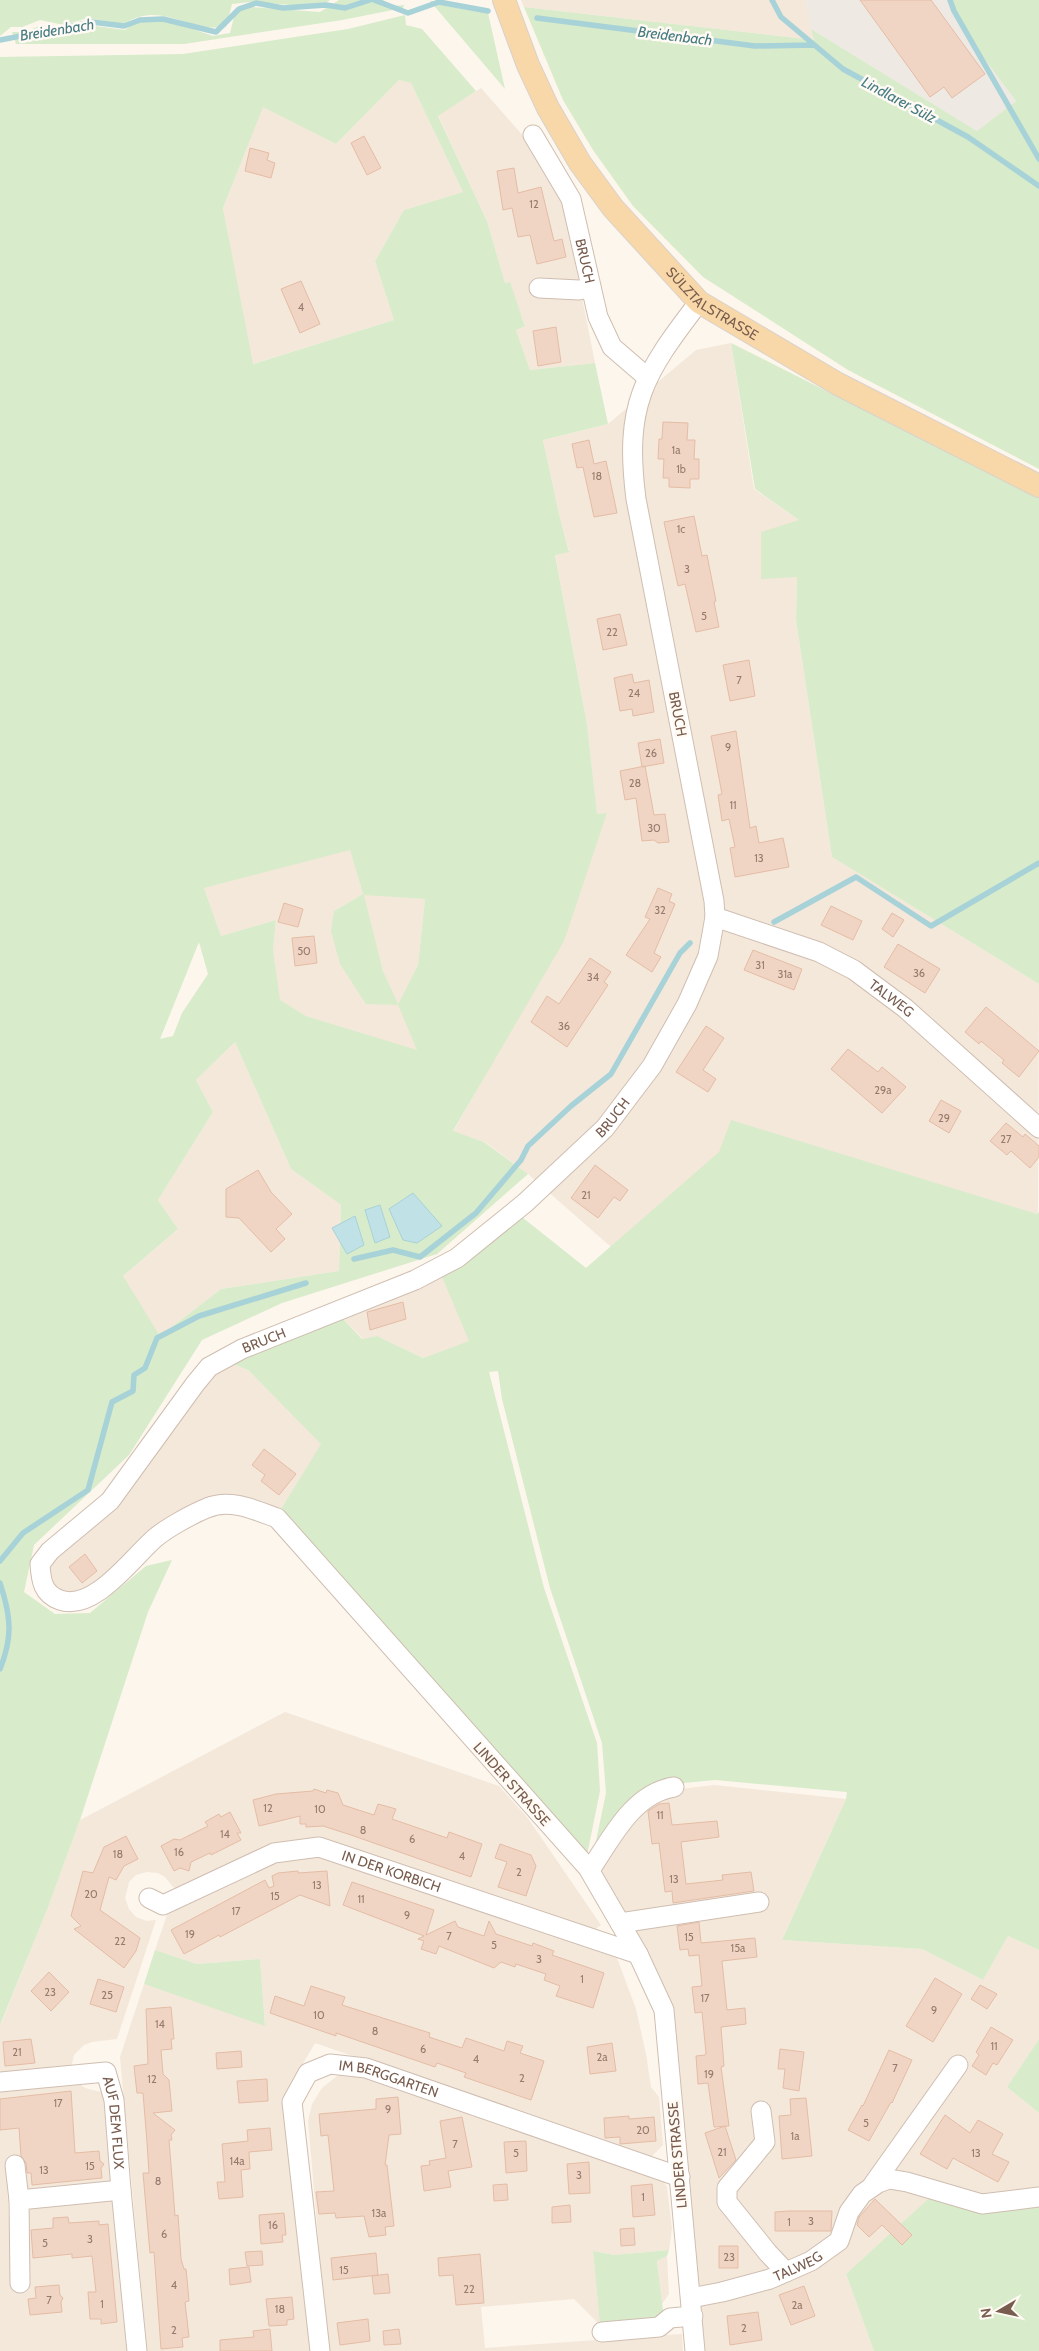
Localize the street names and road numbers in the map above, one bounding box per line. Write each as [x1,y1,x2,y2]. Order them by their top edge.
street label: BRUCH [571,237,599,285]
street label: SÜLZTALSTRASSE [662,263,762,344]
street label: BRUCH [665,690,691,738]
street label: TALWEG [865,975,918,1021]
street label: BRUCH [592,1094,634,1141]
street label: BRUCH [239,1323,288,1357]
street label: LINDER STRASSE [470,1738,555,1830]
street label: IN DER KORBICH [340,1846,443,1896]
street label: IM BERGGARTEN [338,2056,441,2101]
street label: AUF DEM FLUX [99,2074,128,2171]
street label: LINDER STRASSE [663,2101,691,2209]
street label: TALWEG [771,2247,826,2285]

